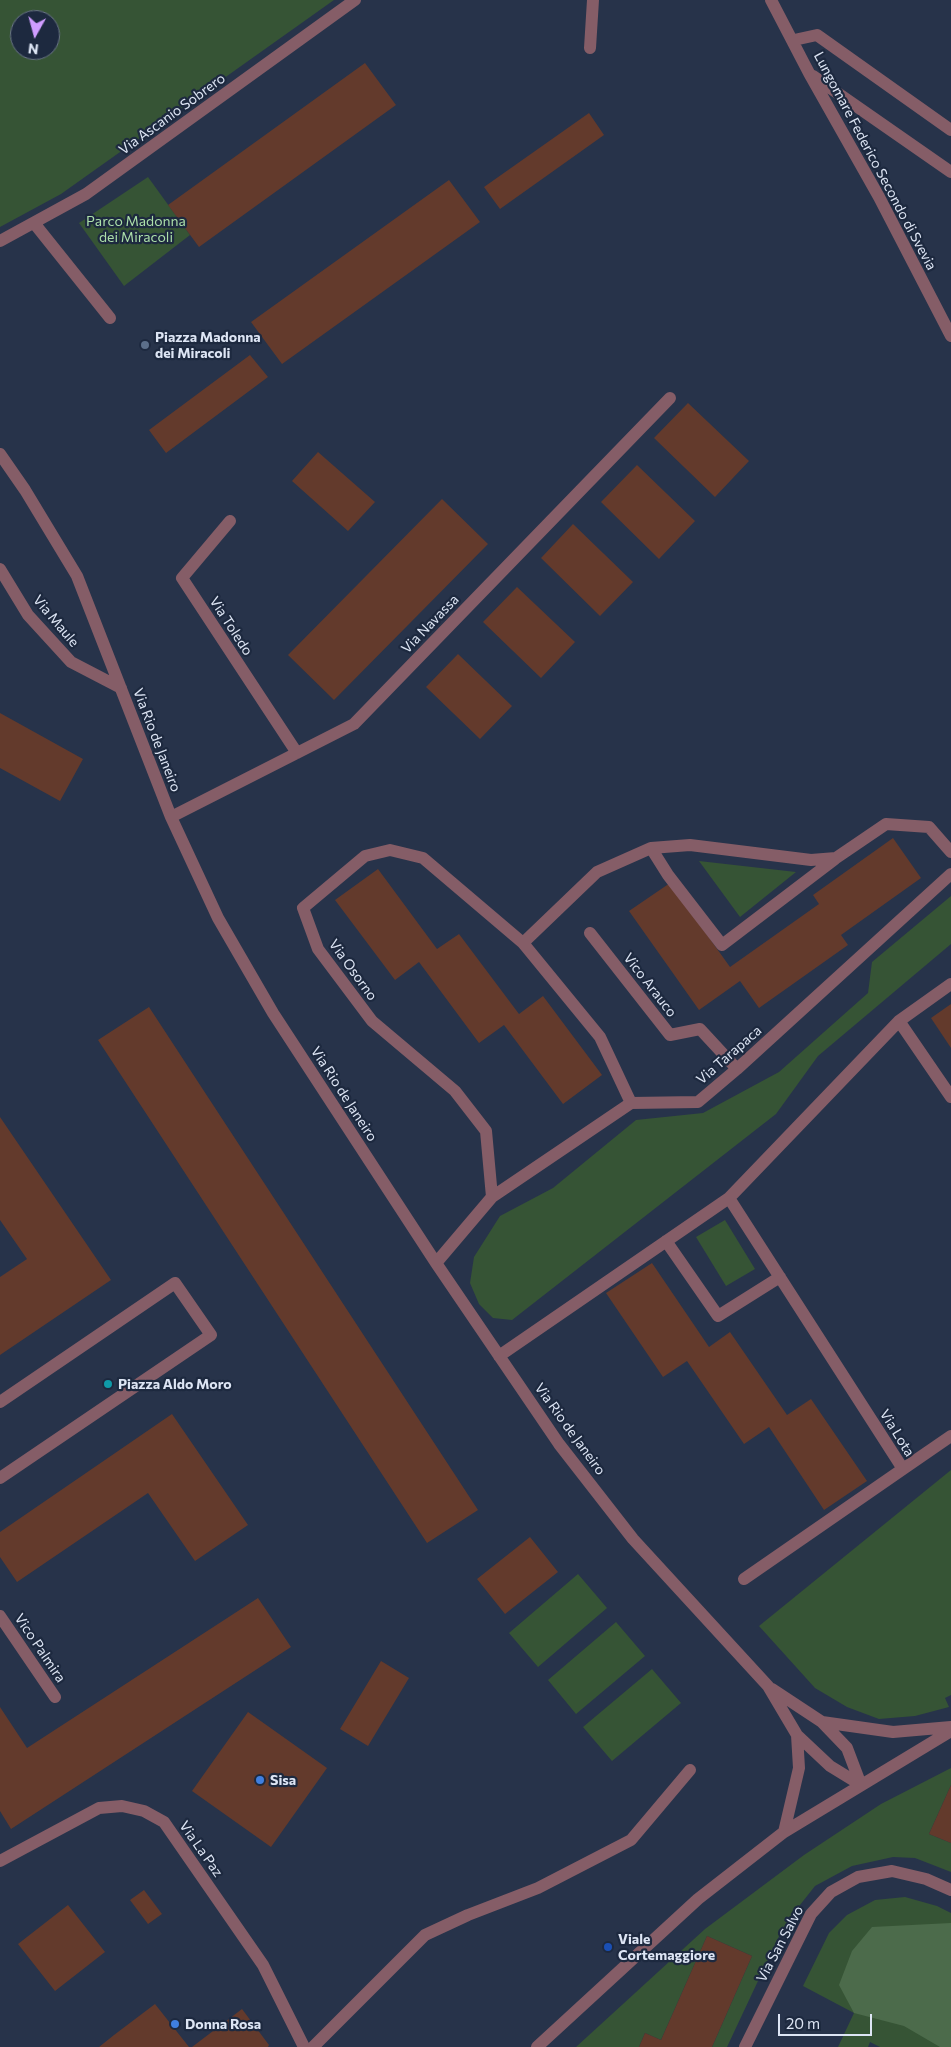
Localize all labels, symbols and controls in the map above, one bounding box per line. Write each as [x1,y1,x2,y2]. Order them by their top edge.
north arrow [10,10,60,60]
text: N [27,40,39,58]
street label: Lungomare Federico Secondo di Svevia [810,49,940,273]
street label: Via Ascanio Sobrero [116,70,228,158]
park label: Parco Madonna dei Miracoli [86,213,186,246]
place label: Piazza Madonna dei Miracoli [155,329,261,362]
marker: Piazza Madonna dei Miracoli [139,339,151,351]
street label: Via Navassa [398,591,462,657]
street label: Via Maule [29,592,83,650]
street label: Via Toledo [206,593,256,659]
street label: Via Rio de Janeiro [130,686,184,794]
street label: Via Osorno [325,936,381,1004]
street label: Vico Arauco [620,950,680,1020]
street label: Via Tarapaca [693,1022,765,1088]
street label: Via Rio de Janeiro [307,1044,381,1144]
place label: Piazza Aldo Moro [118,1376,232,1392]
marker: Piazza Aldo Moro [102,1378,114,1390]
street label: Via Rio de Janeiro [531,1380,609,1478]
street label: Via Lota [876,1406,918,1460]
street label: Vico Palmira [11,1610,69,1686]
place label: Sisa [270,1772,296,1788]
marker: Sisa [254,1774,266,1786]
street label: Via La Paz [176,1818,226,1880]
street label: Via San Salvo [753,1903,807,1985]
place label: Viale Cortemaggiore [618,1931,715,1964]
marker: Viale Cortemaggiore [602,1941,614,1953]
scale bar [781,2004,875,2036]
text: 20 m [786,2014,820,2032]
place label: Donna Rosa [185,2016,261,2032]
marker: Donna Rosa [169,2018,181,2030]

